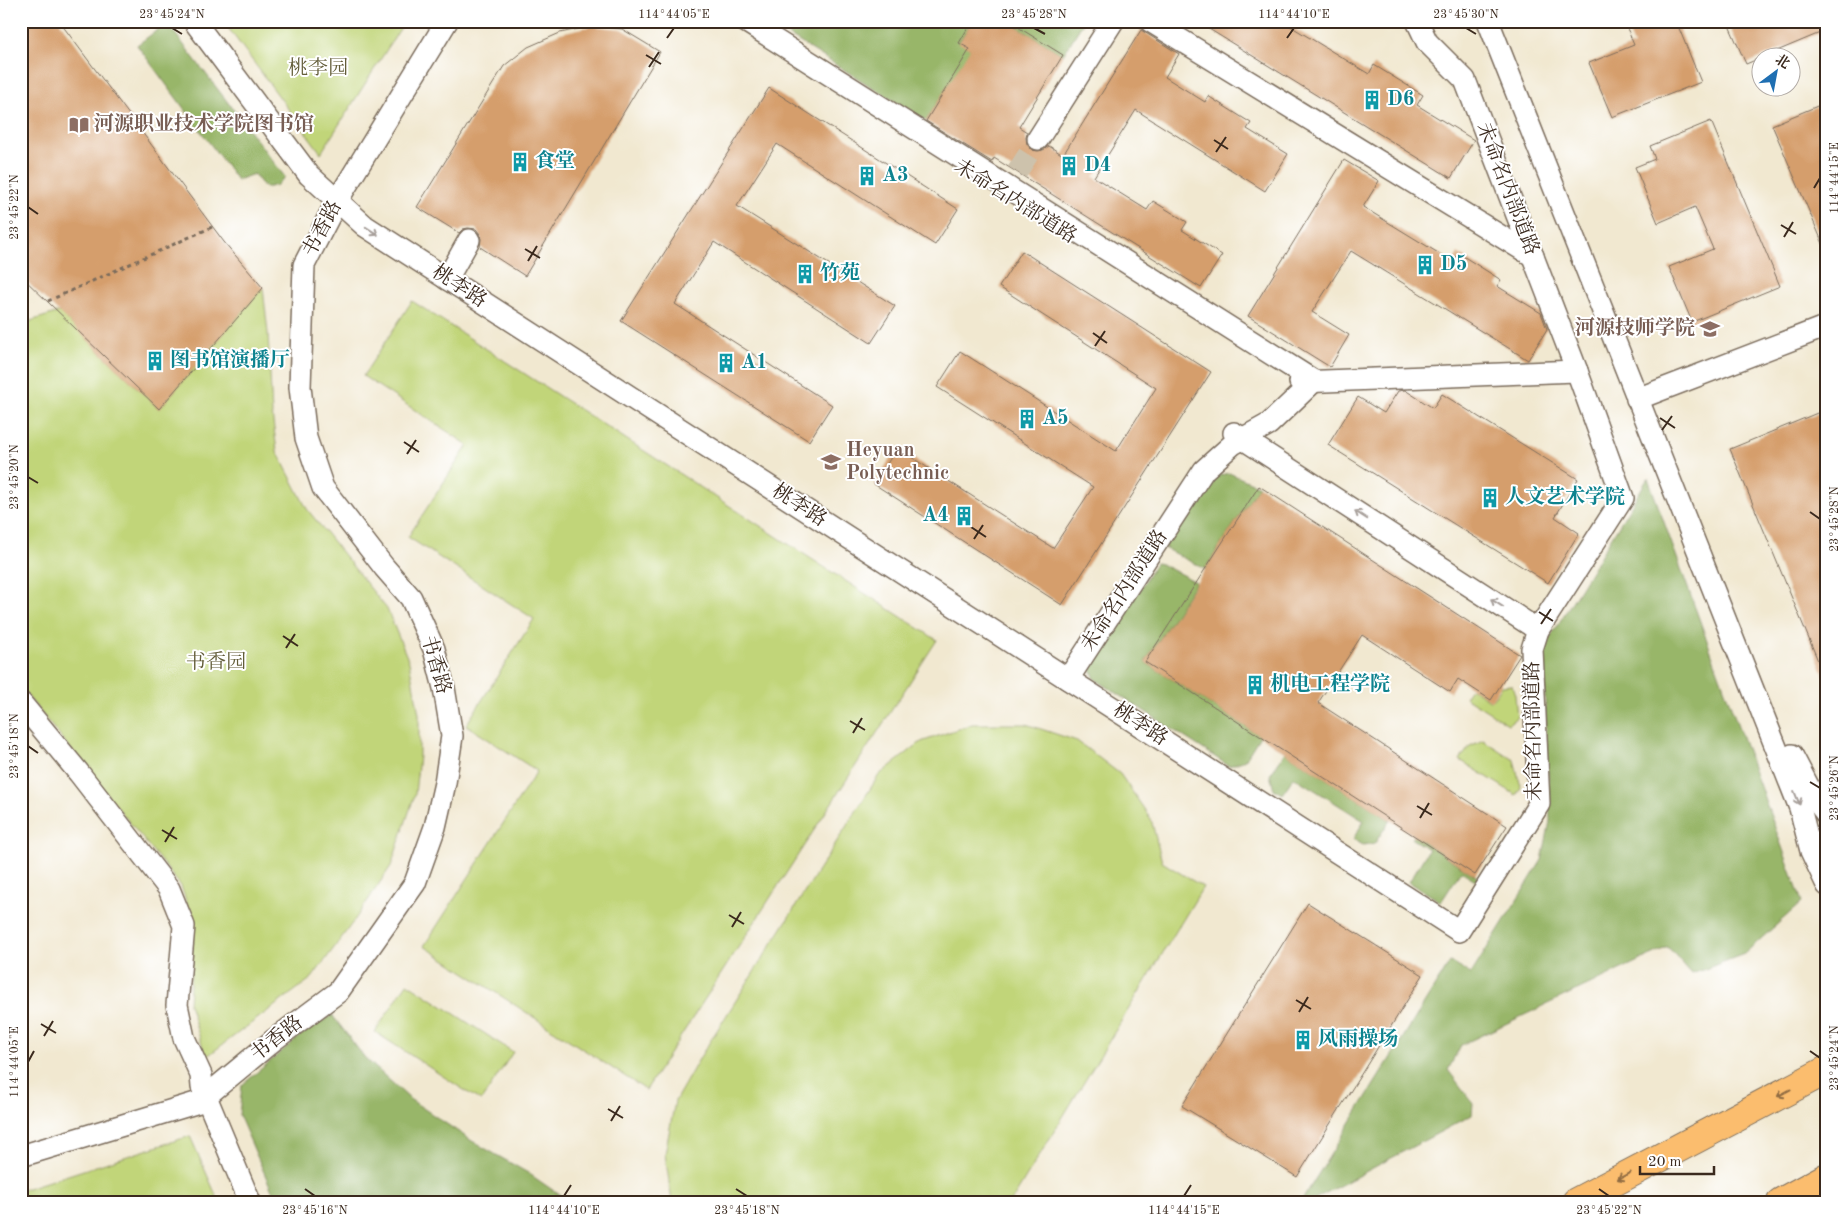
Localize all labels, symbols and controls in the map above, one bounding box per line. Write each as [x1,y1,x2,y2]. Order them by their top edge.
text: 23°45'24"N [139,8,205,21]
text: 114°44'05"E [638,8,710,21]
text: 23°45'28"N [1001,8,1067,21]
text: 23°45'30"N [1433,8,1499,21]
text: 114°44'10"E [1258,9,1330,21]
north arrow [1750,48,1800,98]
text: 北 [1773,51,1793,71]
park label: 桃李园 [288,57,348,79]
building icon: D6 [1361,89,1383,111]
place label: D6 [1387,90,1414,110]
place label: 河源职业技术学院图书馆 [94,112,314,135]
library icon: 河源职业技术学院图书馆 [68,114,90,136]
street label: 未命名内部道路 [1473,119,1543,258]
text: 114°44'15"E [1828,142,1841,214]
place label: 食堂 [535,149,575,172]
building icon: 食堂 [509,151,531,173]
street label: 未命名内部道路 [950,155,1081,248]
building icon: D4 [1058,155,1080,177]
place label: D4 [1084,156,1111,176]
building icon: A3 [856,165,878,187]
place label: A3 [882,166,909,186]
text: 23°45'22"N [8,174,21,240]
street label: 书香路 [298,197,346,260]
one-way arrow [365,226,379,236]
building icon: D5 [1414,254,1436,276]
place label: D5 [1440,254,1467,275]
street label: 桃李路 [428,261,491,312]
place label: 竹苑 [820,261,860,284]
building icon: 竹苑 [794,263,816,285]
place label: 河源技师学院 [1575,316,1695,339]
school or university icon: 河源技师学院 [1699,318,1721,340]
place label: 图书馆演播厅 [170,348,290,371]
building icon: 图书馆演播厅 [144,350,166,372]
building icon: A1 [715,352,737,374]
place label: A1 [741,353,768,373]
building icon: A5 [1016,408,1038,430]
place label: A5 [1042,408,1069,429]
place label: Heyuan Polytechnic [846,441,949,484]
text: 23°45'20"N [8,444,21,510]
school or university icon: Heyuan Polytechnic [820,451,842,473]
street label: 桃李路 [768,480,831,531]
place label: 人文艺术学院 [1505,485,1625,508]
text: 23°45'28"N [1828,486,1841,552]
building icon: 人文艺术学院 [1479,487,1501,509]
building icon: A4 [953,505,975,527]
place label: A4 [922,506,949,526]
one-way arrow [1354,510,1368,520]
street label: 未命名内部道路 [1077,526,1172,655]
one-way arrow [1491,598,1505,608]
street label: 书香路 [417,633,455,697]
park label: 书香园 [186,651,246,673]
street label: 未命名内部道路 [1521,661,1545,801]
place label: 机电工程学院 [1270,672,1390,695]
building icon: 机电工程学院 [1244,674,1266,696]
street label: 桃李路 [1109,699,1172,750]
text: 23°45'18"N [8,713,21,779]
text: 23°45'26"N [1828,755,1841,821]
one-way arrow [1793,791,1802,806]
street label: 书香路 [246,1011,307,1065]
text: 23°45'24"N [1828,1025,1841,1091]
text: 114°44'05"E [8,1026,21,1098]
place label: 风雨操场 [1318,1028,1398,1050]
building icon: 风雨操场 [1292,1029,1314,1051]
one-way arrow [1776,1088,1791,1098]
scale bar [1640,1143,1714,1175]
text: 20 m [1648,1155,1682,1170]
one-way arrow [1617,1172,1632,1181]
text: 23°45'16"N [282,1204,348,1217]
text: 23°45'18"N [714,1204,780,1217]
text: 114°44'15"E [1148,1204,1220,1217]
text: 23°45'22"N [1576,1204,1642,1217]
text: 114°44'10"E [528,1205,600,1217]

